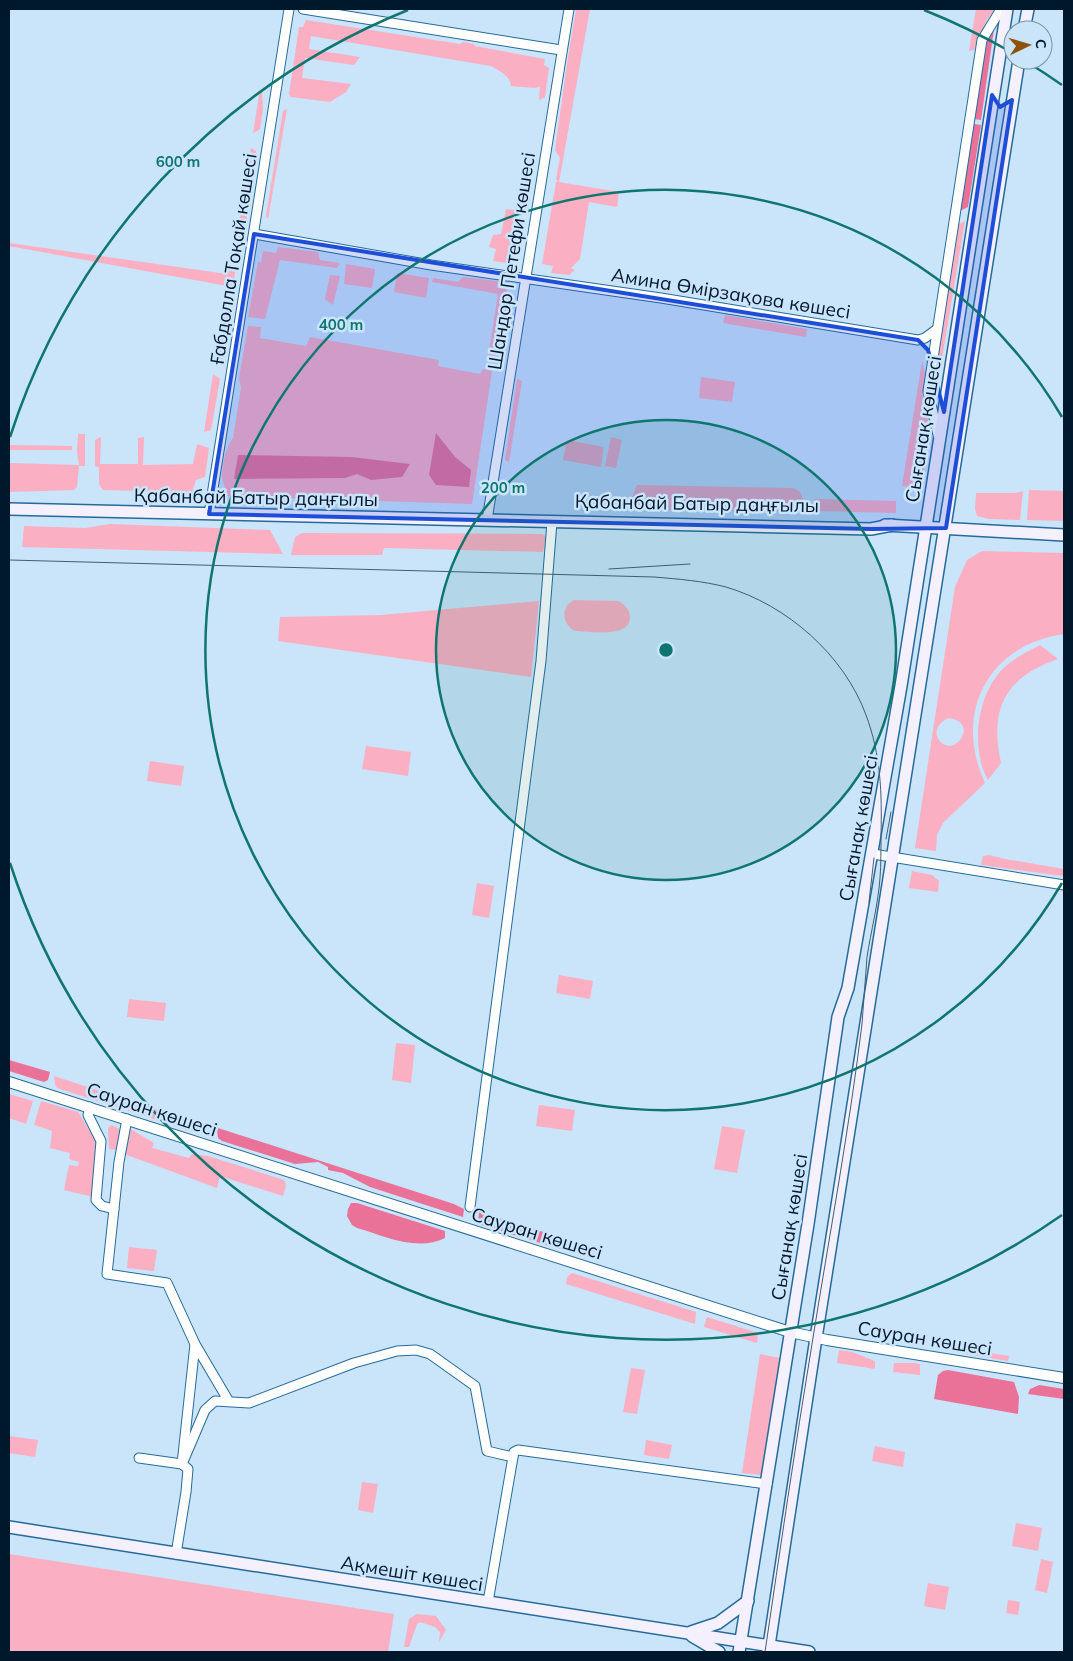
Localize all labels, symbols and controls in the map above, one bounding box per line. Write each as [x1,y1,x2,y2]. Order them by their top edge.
north arrow [1003,20,1053,70]
text: С [1032,38,1050,49]
street label: Шандор Петефи көшесі [482,150,540,372]
street label: Ғабдолла Тоқай көшесі [204,151,262,367]
text: 600 m [156,152,200,171]
street label: Амина Өмірзақова көшесі [610,262,852,324]
text: 400 m [319,315,363,334]
street label: Сығанақ көшесі [900,354,946,504]
text: 200 m [481,478,525,497]
street label: Қабанбай Батыр даңғылы [134,483,378,511]
street label: Қабанбай Батыр даңғылы [575,489,819,517]
centre of rings [657,641,675,659]
street label: Сығанақ көшесі [833,753,883,903]
street label: Сауран көшесі [84,1077,220,1141]
street label: Сығанақ көшесі [766,1152,812,1302]
street label: Сауран көшесі [469,1202,605,1264]
street label: Сауран көшесі [856,1316,994,1360]
street label: Ақмешіт көшесі [339,1550,485,1596]

